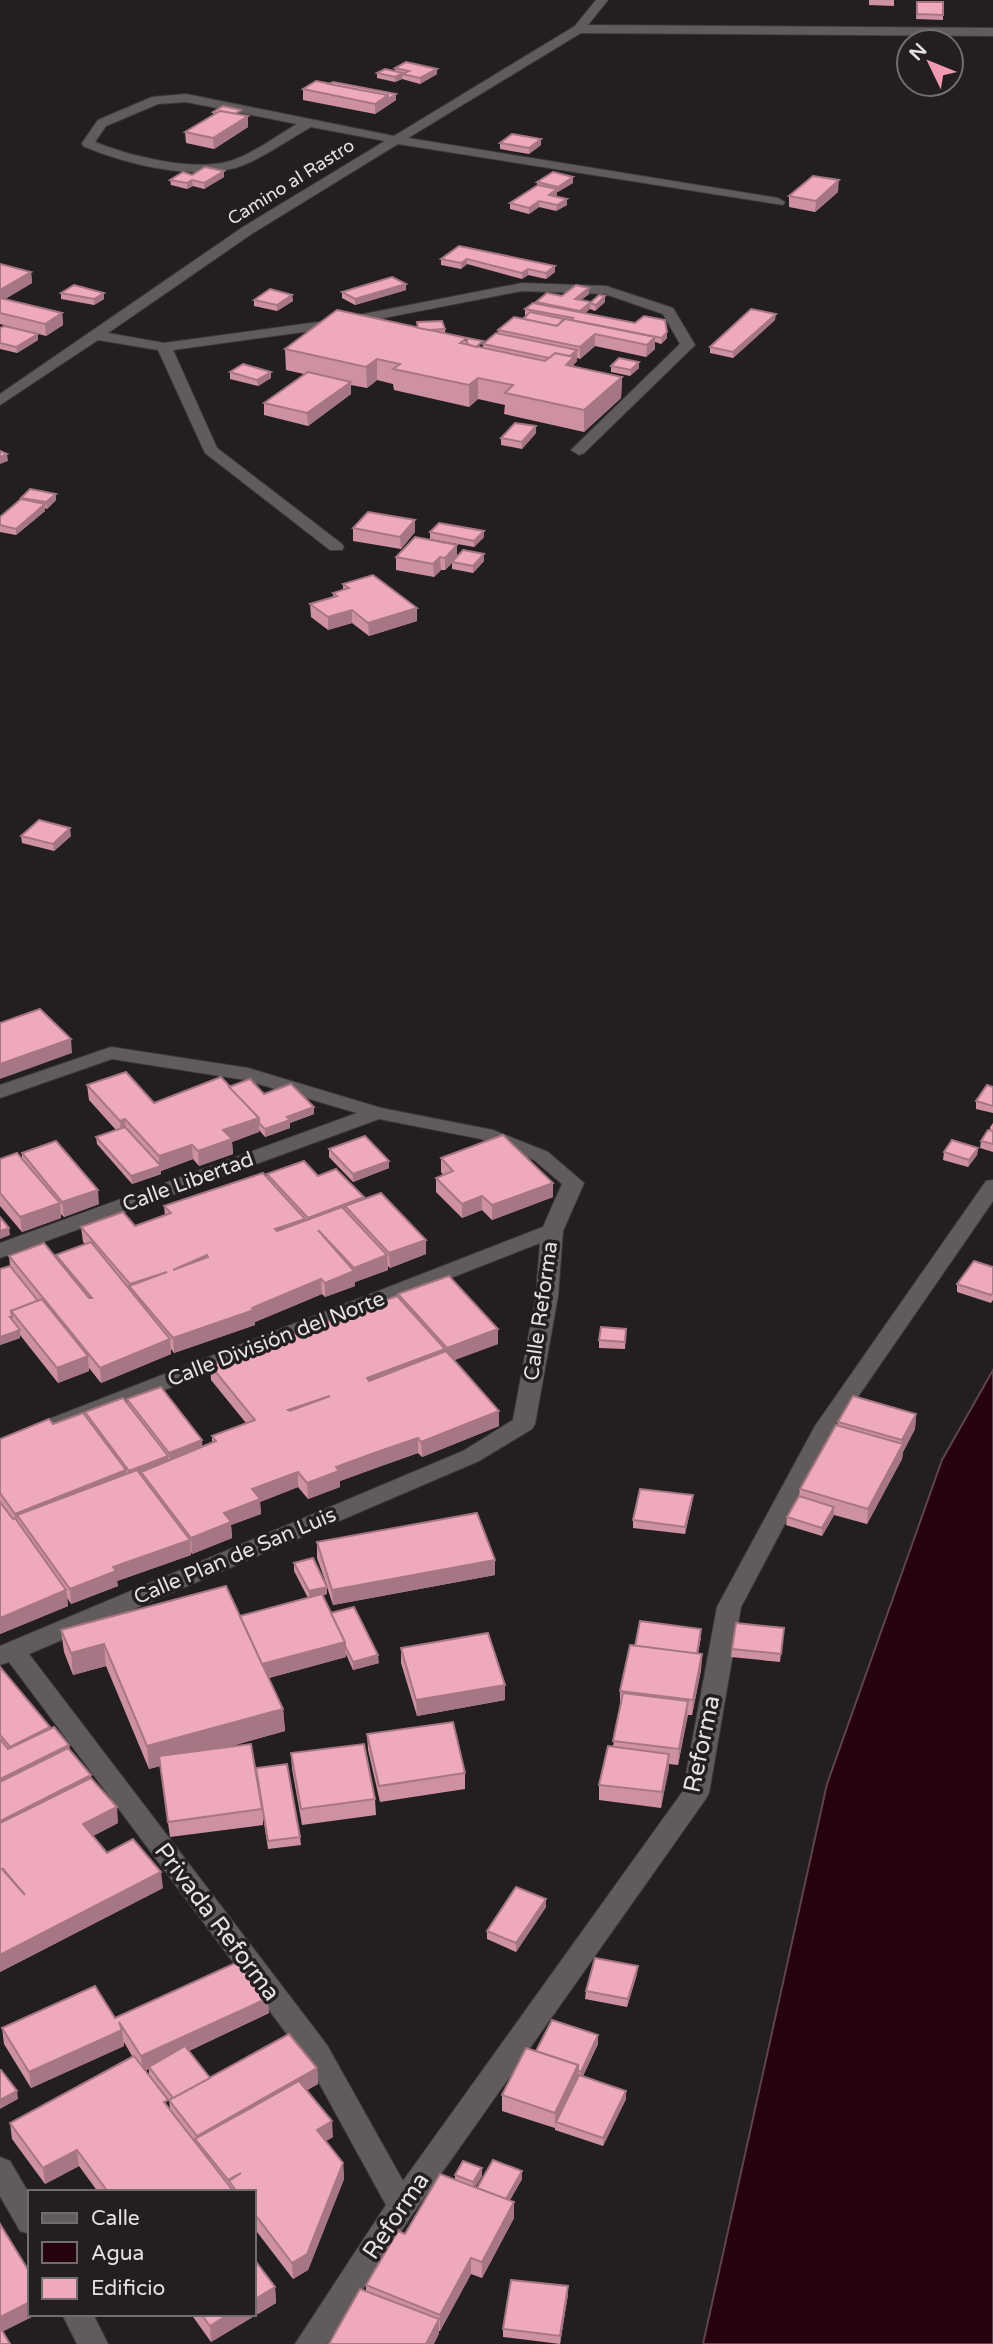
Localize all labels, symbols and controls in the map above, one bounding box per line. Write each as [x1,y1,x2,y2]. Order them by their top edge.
north arrow [895,28,965,98]
text: N [905,39,932,65]
street label: Camino al Rastro [223,134,359,230]
street label: Calle Libertad [119,1147,257,1217]
street label: Calle Reforma [519,1240,563,1382]
street label: Calle División del Norte [164,1286,388,1392]
street label: Calle Plan de San Luis [130,1502,340,1610]
street label: Reforma [678,1693,726,1795]
street label: Privada Reforma [148,1837,286,2007]
street label: Reforma [356,2167,436,2265]
legend [28,2190,256,2316]
text: Calle [91,2206,140,2231]
text: Agua [91,2241,144,2266]
text: Edificio [91,2276,165,2301]

